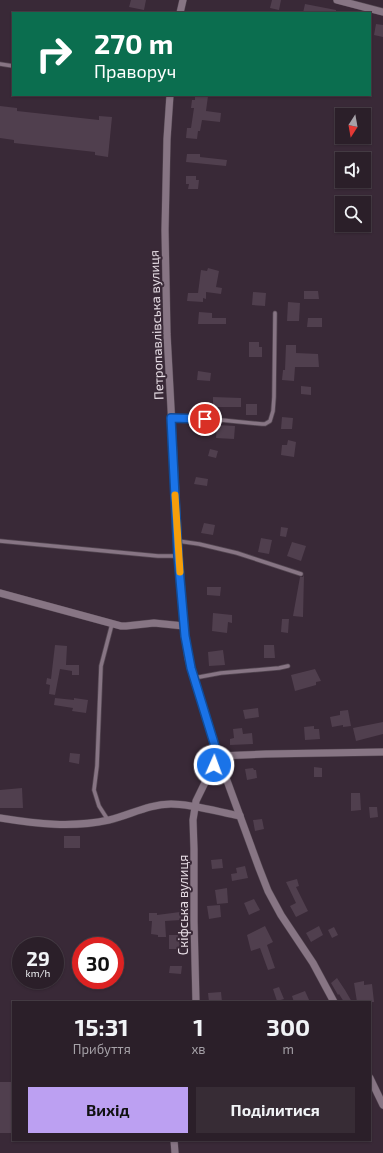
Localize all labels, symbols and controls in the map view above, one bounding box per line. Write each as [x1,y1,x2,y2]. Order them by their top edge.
text: 270 m [94,26,173,60]
icon: right [28,28,80,80]
text: Праворуч [94,60,176,82]
north arrow [335,108,371,144]
map controls [335,108,371,232]
button: sound [335,152,371,188]
button: search [335,196,371,232]
street label: Петропавлівська вулиця [145,250,167,400]
pin [188,402,222,436]
icon: arrive [194,408,216,430]
position arrow [193,744,235,786]
street label: Скіфська вулиця [175,855,191,955]
speed limit sign: 30 [72,937,124,989]
text: 29 [26,946,50,970]
text: km/h [26,967,50,979]
text: 15:31 [75,1012,129,1041]
text: 1 [193,1012,204,1041]
text: 300 [266,1012,310,1041]
text: Прибуття [73,1041,131,1057]
text: хв [191,1041,206,1057]
text: m [283,1041,294,1057]
button: Вихід [28,1087,188,1133]
button: Поділитися [196,1087,355,1133]

